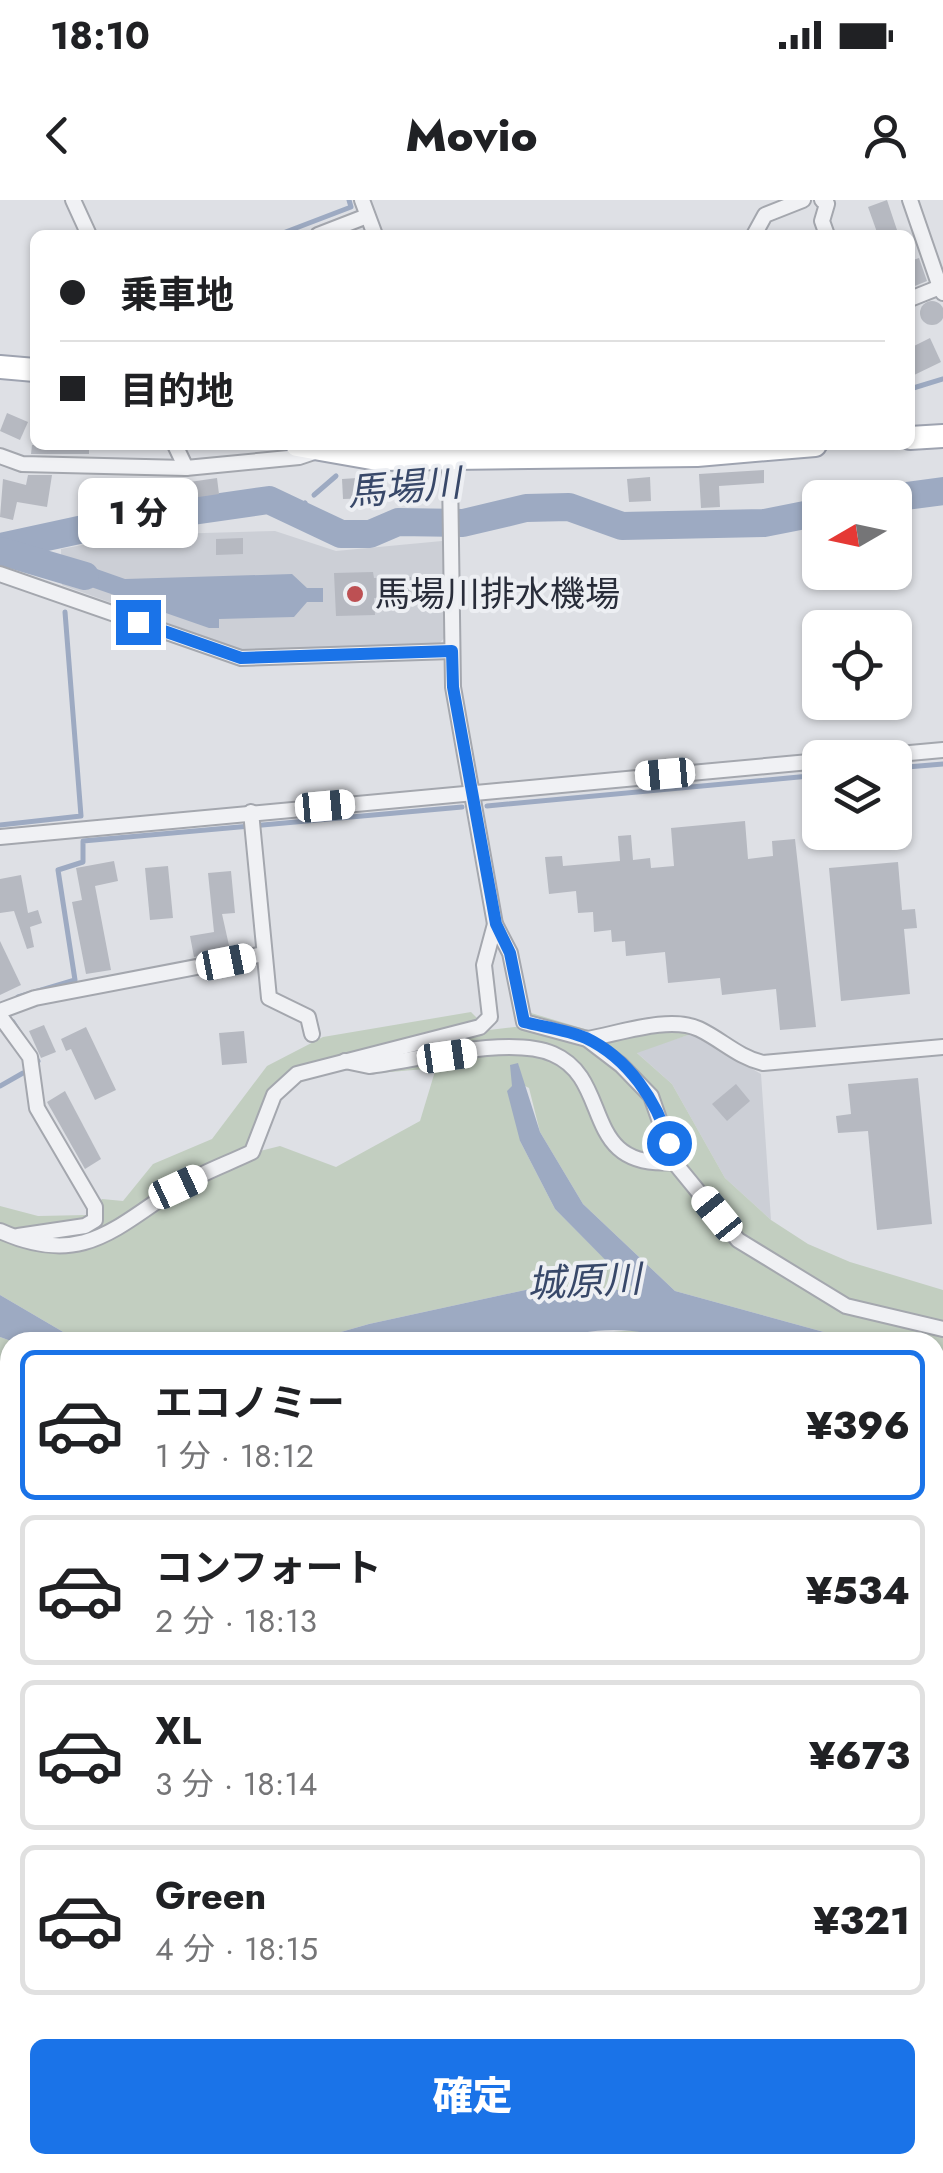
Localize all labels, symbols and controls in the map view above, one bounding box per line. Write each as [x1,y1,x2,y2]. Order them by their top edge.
text: 18:10 [50,8,150,63]
text: Movio [405,103,538,168]
icon: back [30,108,85,163]
icon: person [858,108,913,163]
text: 乗車地 [120,267,234,322]
text: 目的地 [120,363,234,418]
water label: 馬場川 [345,454,467,519]
callout: 1 分 [78,477,198,547]
north arrow [802,480,912,590]
map controls [802,480,912,850]
text: 1 分 [109,490,167,536]
place label: 馬場川排水機場 [375,569,620,619]
marker: 馬場川排水機場 [344,583,366,605]
route end [116,600,161,645]
button: locate [802,610,912,720]
button: layers [802,740,912,850]
car [634,756,696,792]
car [294,788,356,824]
car [194,942,258,982]
car [415,1037,479,1075]
route start [647,1121,692,1166]
car [144,1161,212,1213]
car [686,1181,748,1247]
water label: 城原川 [526,1250,646,1311]
text: エコノミー [155,1375,345,1430]
icon: car [35,1380,125,1470]
text: ¥396 [806,1398,910,1453]
text: 1 分 · 18:12 [155,1433,314,1479]
text: コンフォート [155,1540,382,1595]
icon: car [35,1545,125,1635]
text: ¥534 [806,1563,910,1618]
text: 2 分 · 18:13 [155,1598,317,1644]
text: XL [155,1703,201,1758]
icon: car [35,1710,125,1800]
text: ¥673 [809,1728,910,1783]
text: 3 分 · 18:14 [155,1761,317,1807]
text: Green [155,1868,266,1923]
icon: car [35,1875,125,1965]
text: ¥321 [813,1893,910,1948]
text: 4 分 · 18:15 [155,1926,318,1972]
button: 確定 [30,2039,915,2154]

